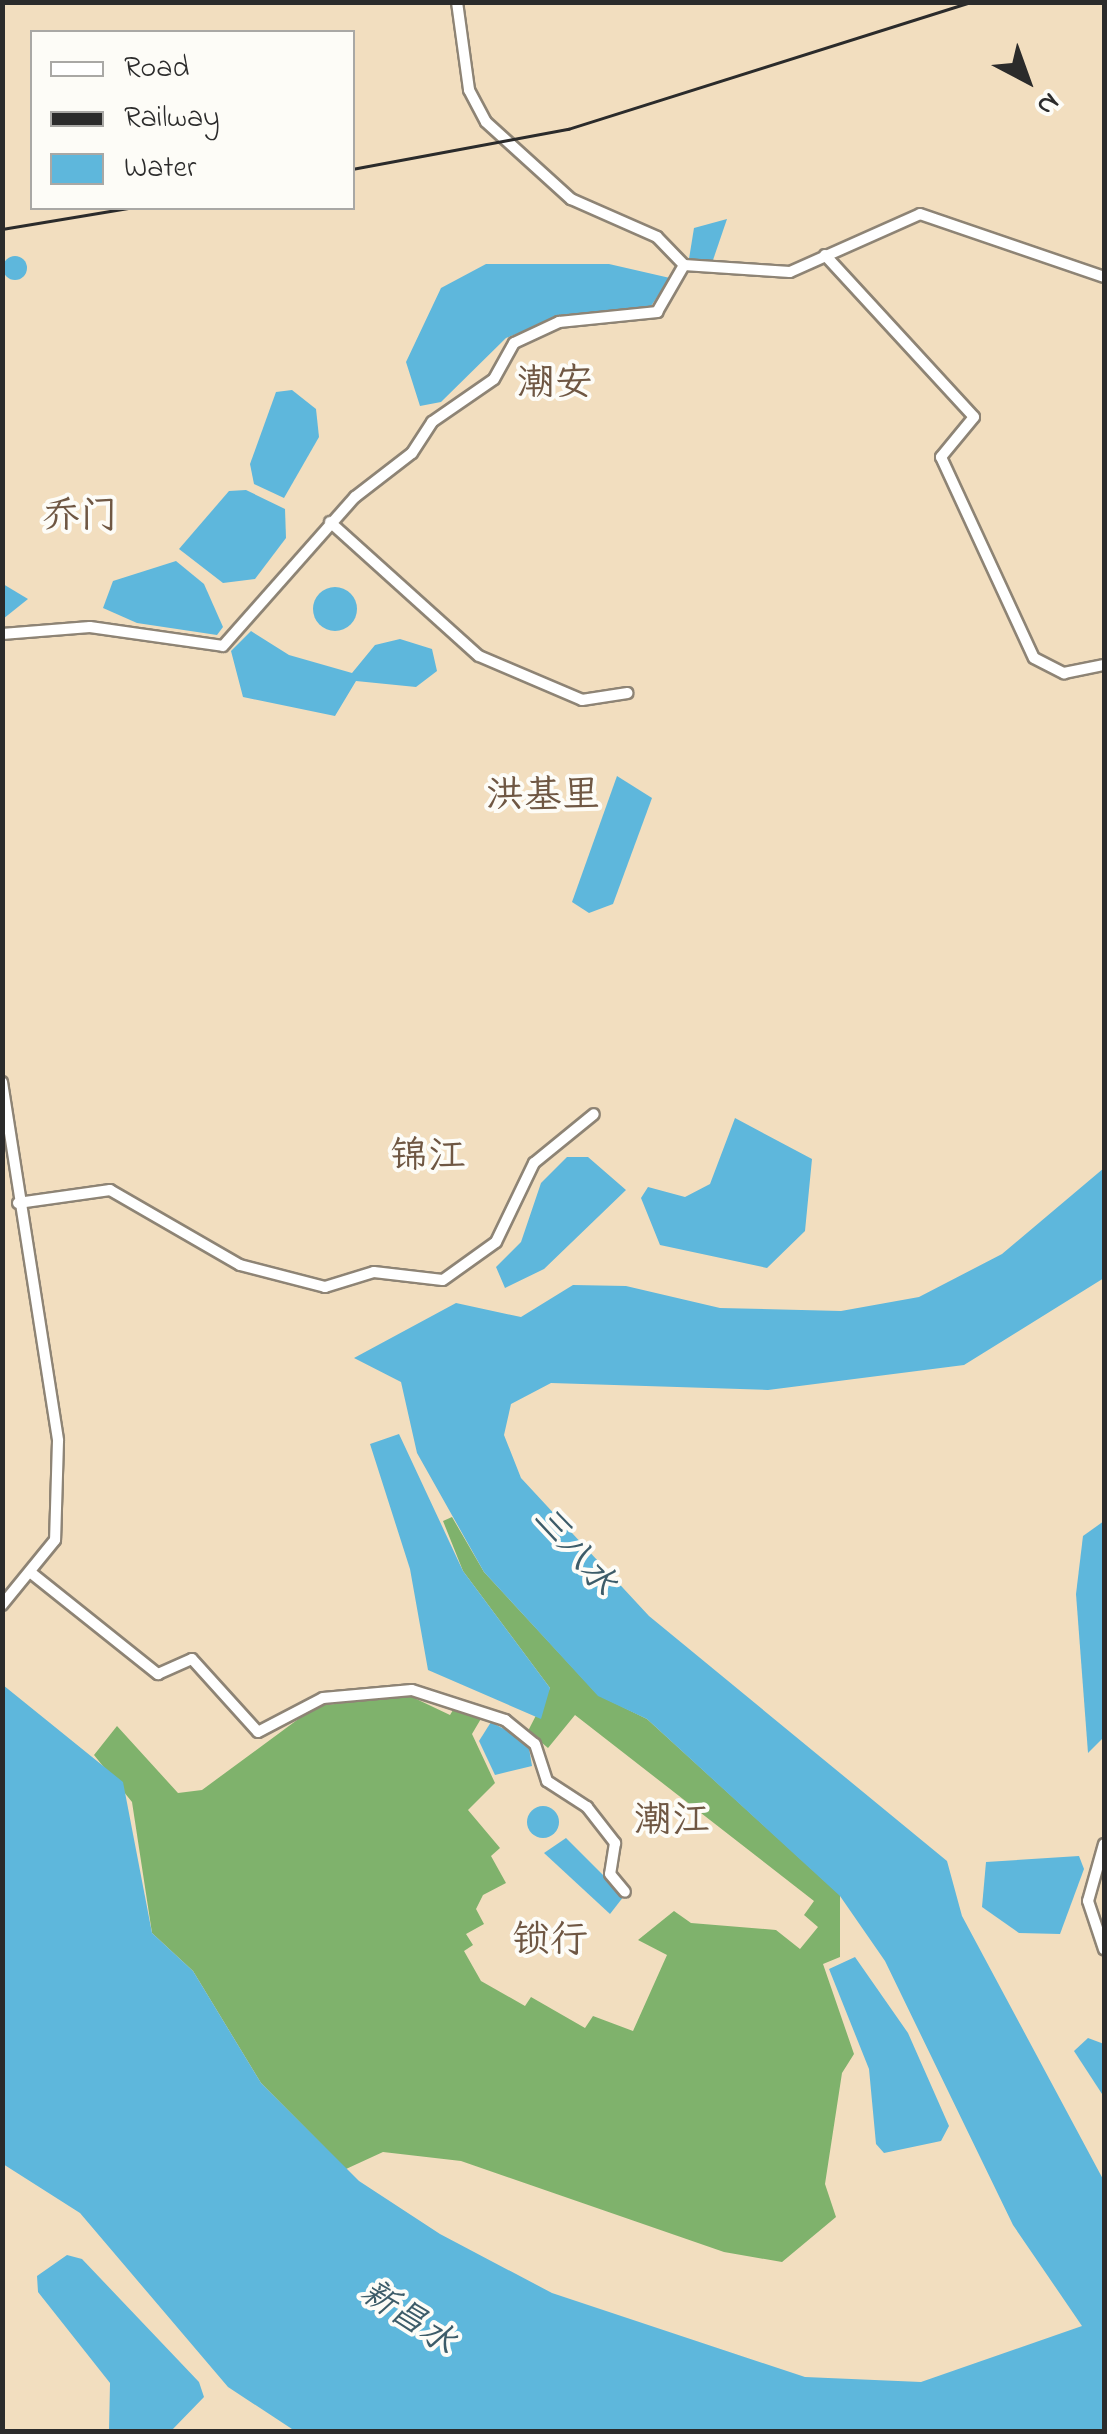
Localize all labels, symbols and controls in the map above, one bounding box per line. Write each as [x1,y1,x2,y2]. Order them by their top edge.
legend [30,30,355,210]
north arrow [977,30,1077,130]
text: Road [124,47,189,91]
text: N [1026,81,1068,125]
text: Railway [124,97,220,141]
text: Water [124,147,196,191]
district label: 潮安 [517,363,593,409]
district label: 乔门 [42,496,118,542]
district label: 洪基里 [486,775,600,821]
district label: 锦江 [390,1136,466,1182]
water label: 三八水 [523,1499,623,1605]
district label: 潮江 [634,1800,710,1846]
district label: 锁行 [512,1920,588,1966]
water label: 新昌水 [352,2272,462,2366]

